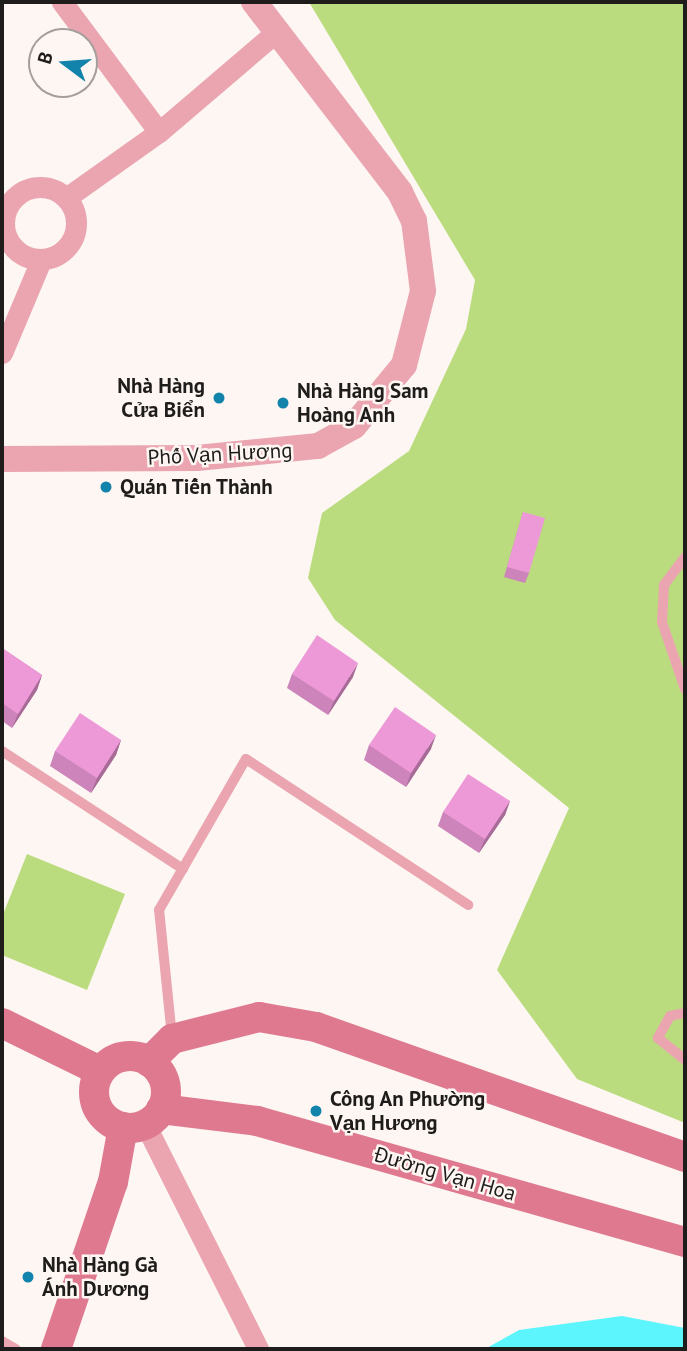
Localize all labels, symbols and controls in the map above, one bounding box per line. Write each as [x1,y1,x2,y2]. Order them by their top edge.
north arrow [28,28,98,98]
text: B [32,49,58,66]
place label: Nhà Hàng Cửa Biển [117,373,205,423]
place label: Nhà Hàng Sam Hoàng Anh [297,378,429,428]
marker: Nhà Hàng Cửa Biển [211,390,227,406]
marker: Nhà Hàng Sam Hoàng Anh [275,395,291,411]
street label: Phố Vạn Hương [147,438,293,470]
place label: Quán Tiến Thành [120,474,274,500]
marker: Quán Tiến Thành [98,479,114,495]
place label: Công An Phường Vạn Hương [330,1086,486,1136]
marker: Công An Phường Vạn Hương [308,1103,324,1119]
street label: Đường Vạn Hoa [371,1142,519,1206]
place label: Nhà Hàng Gà Ánh Dương [42,1252,158,1302]
marker: Nhà Hàng Gà Ánh Dương [20,1269,36,1285]

